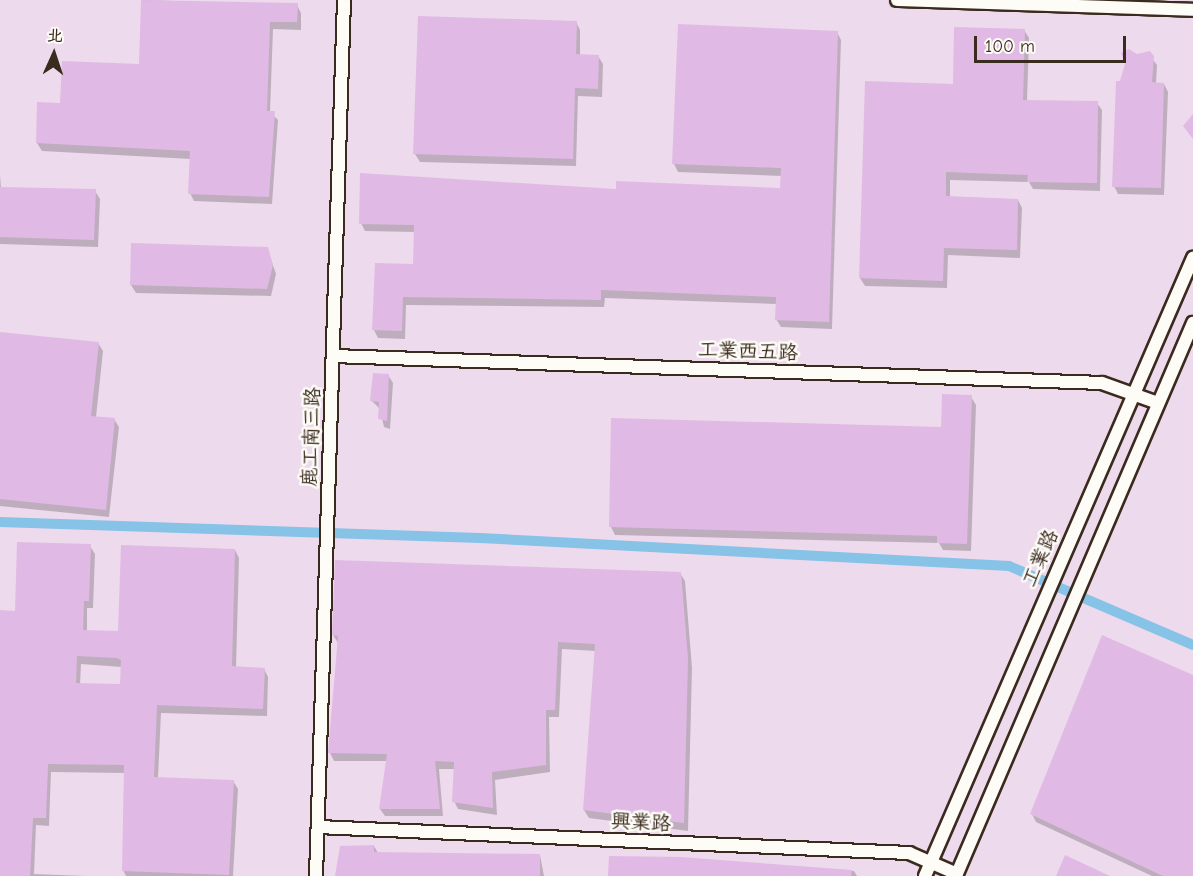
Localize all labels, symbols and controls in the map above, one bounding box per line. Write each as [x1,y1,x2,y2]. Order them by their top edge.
north arrow [24,24,84,84]
scale bar [977,24,1128,62]
text: 北 [46,27,63,45]
text: 100 m [985,36,1035,57]
street label: 工業西五路 [698,337,798,365]
street label: 鹿工南三路 [297,387,325,487]
street label: 工業路 [1017,526,1063,590]
street label: 興業路 [610,808,672,836]

